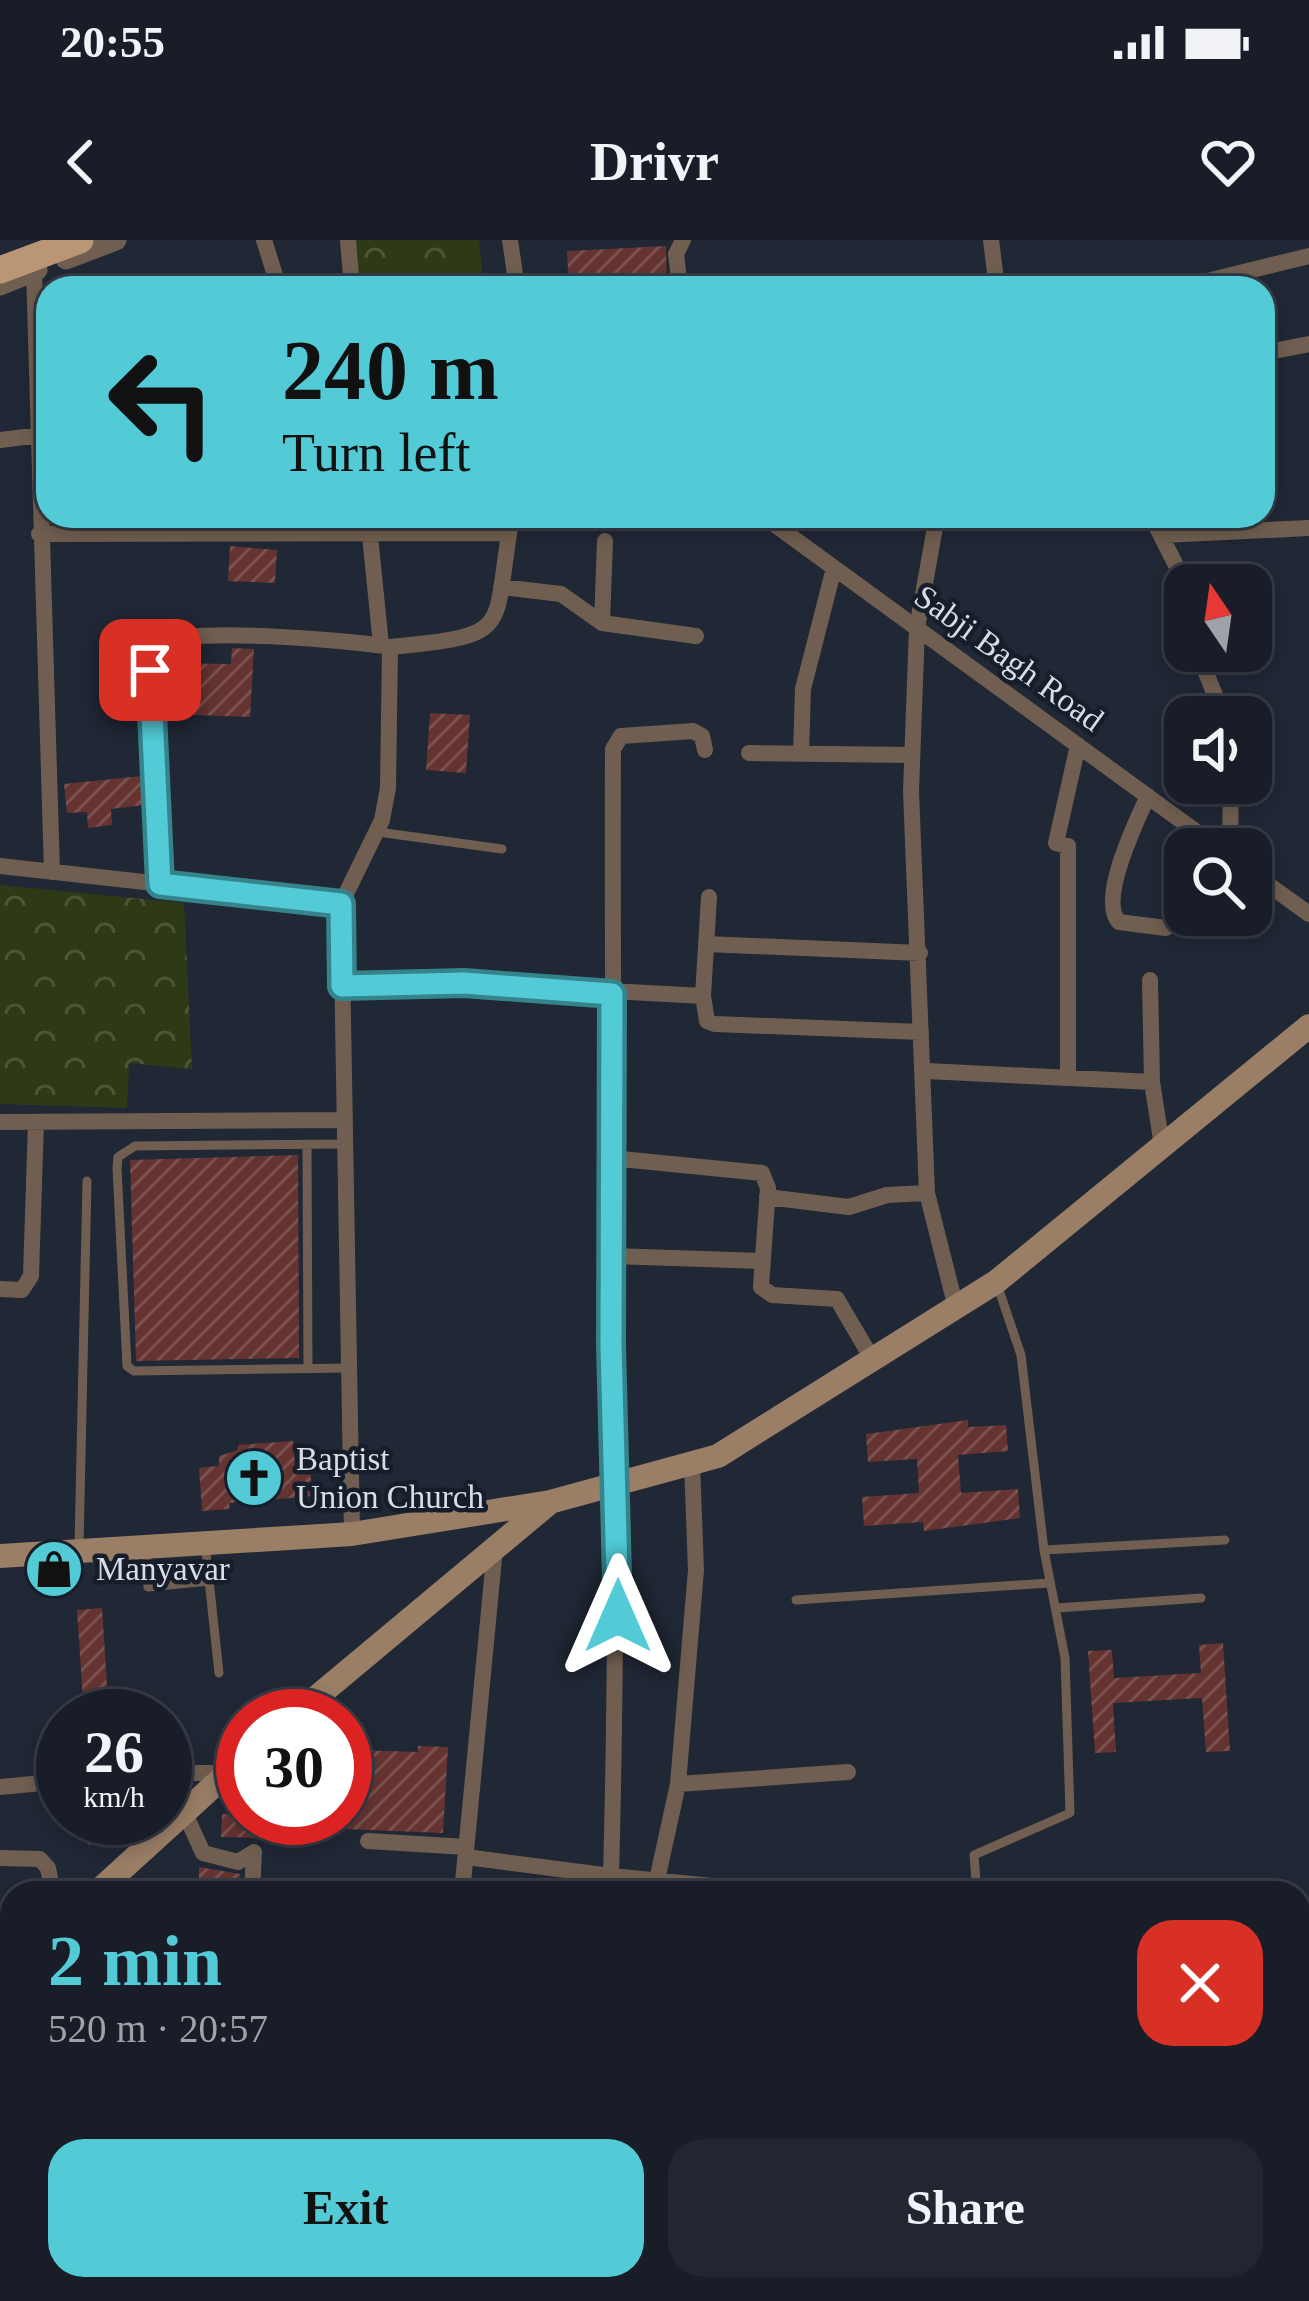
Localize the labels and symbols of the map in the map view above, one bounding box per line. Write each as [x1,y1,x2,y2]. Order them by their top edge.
north arrow [1164,564,1272,672]
street label: Sabji Bagh Road [908,578,1110,739]
pin [99,619,201,721]
place label: Baptist Union Church [296,1441,484,1515]
church icon: Baptist Union Church [223,1447,285,1509]
shop icon: Manyavar [23,1538,85,1600]
place label: Manyavar [96,1551,230,1587]
position arrow [555,1553,681,1679]
speed limit sign: 30 [216,1689,372,1845]

